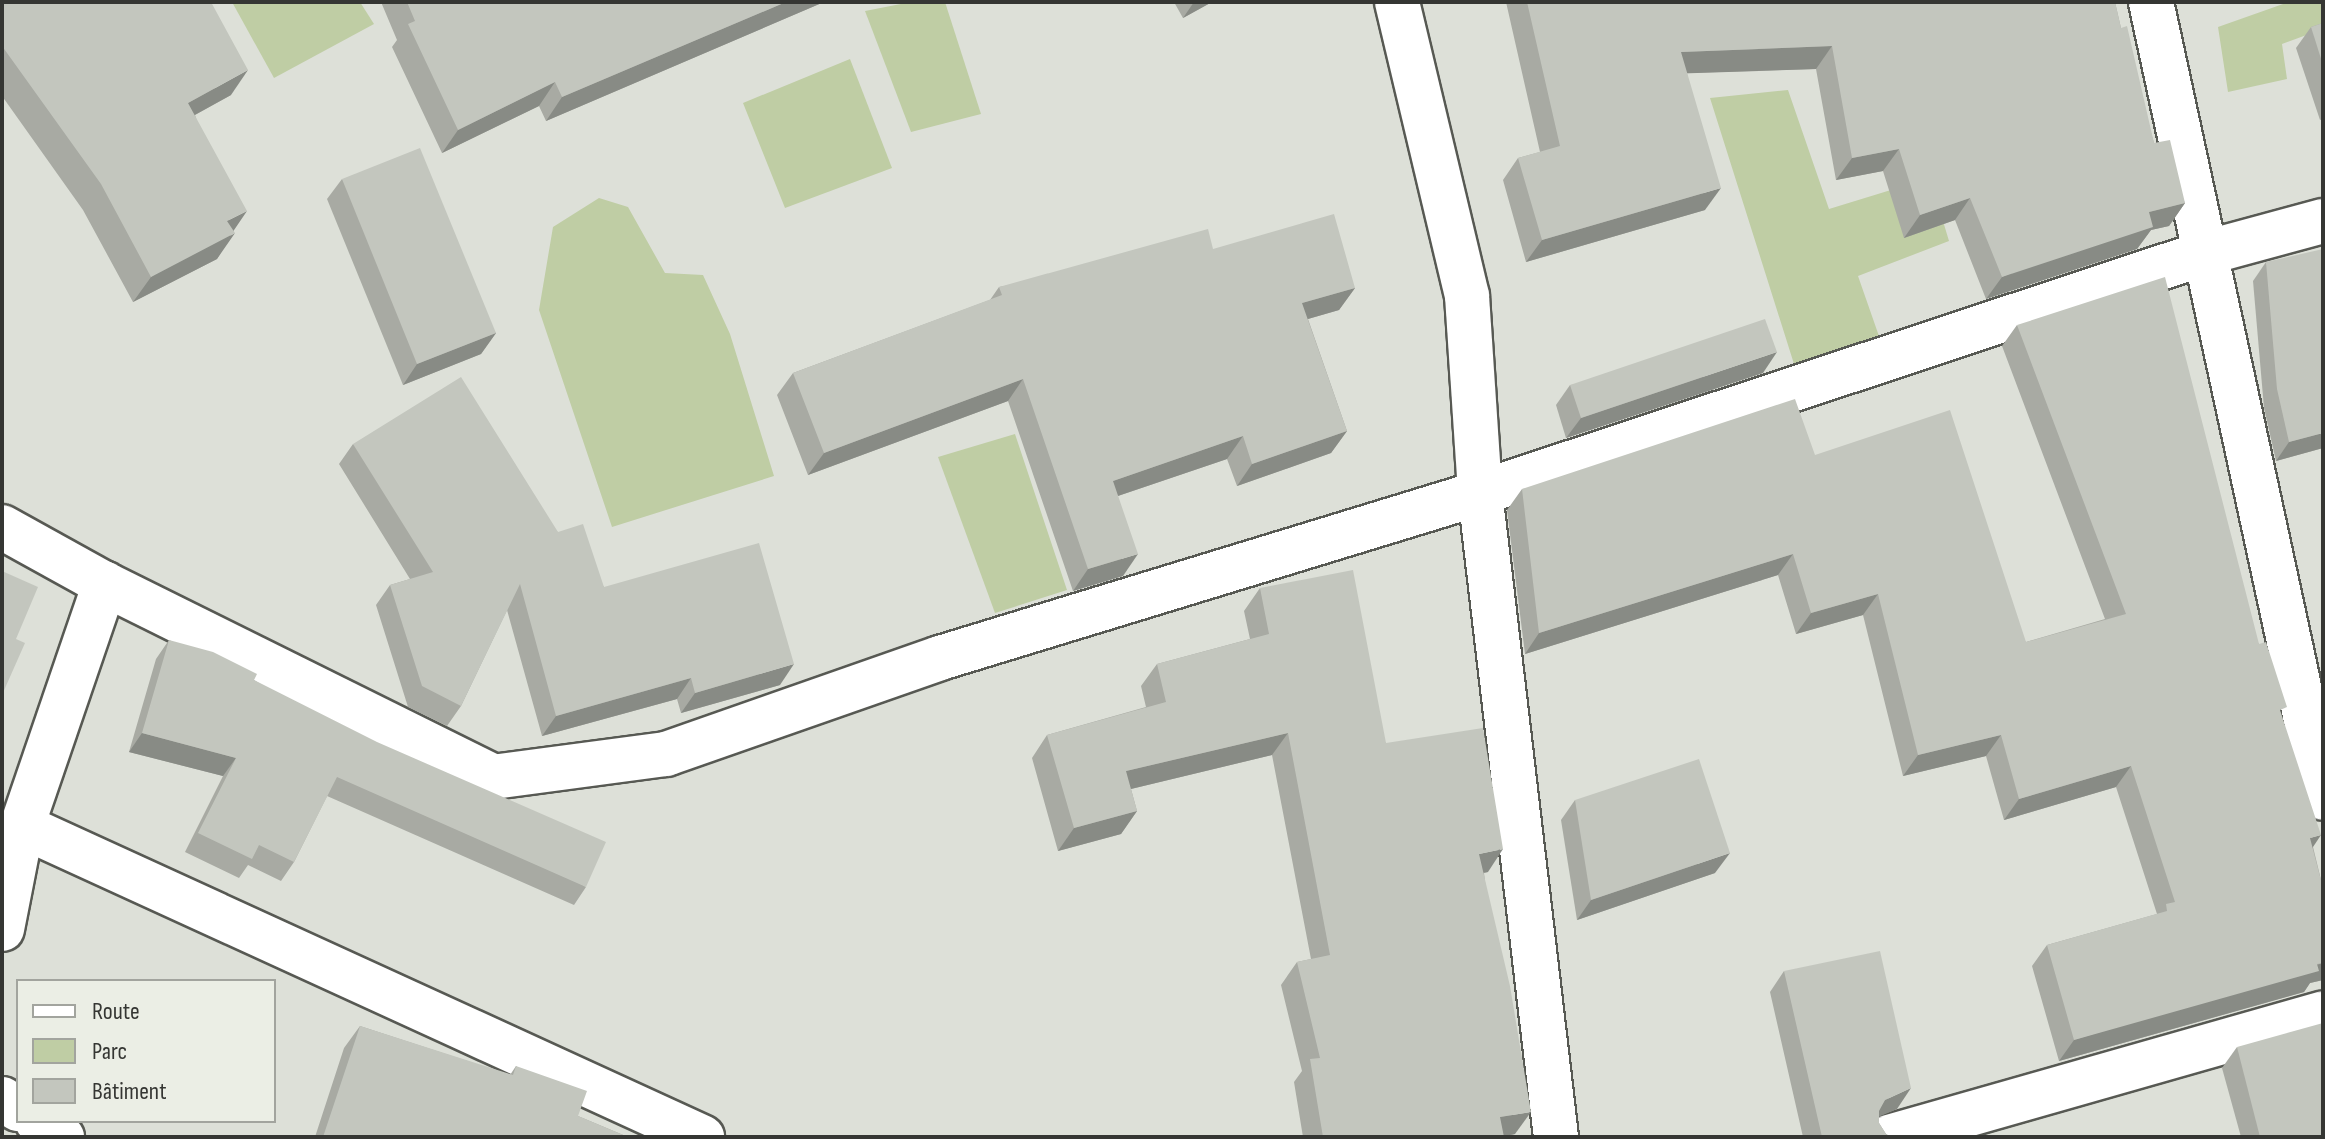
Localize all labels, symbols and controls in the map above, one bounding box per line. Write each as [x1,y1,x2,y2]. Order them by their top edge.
legend [16,979,276,1123]
text: Route [92,997,140,1026]
text: Parc [92,1037,127,1066]
text: Bâtiment [92,1077,167,1106]

